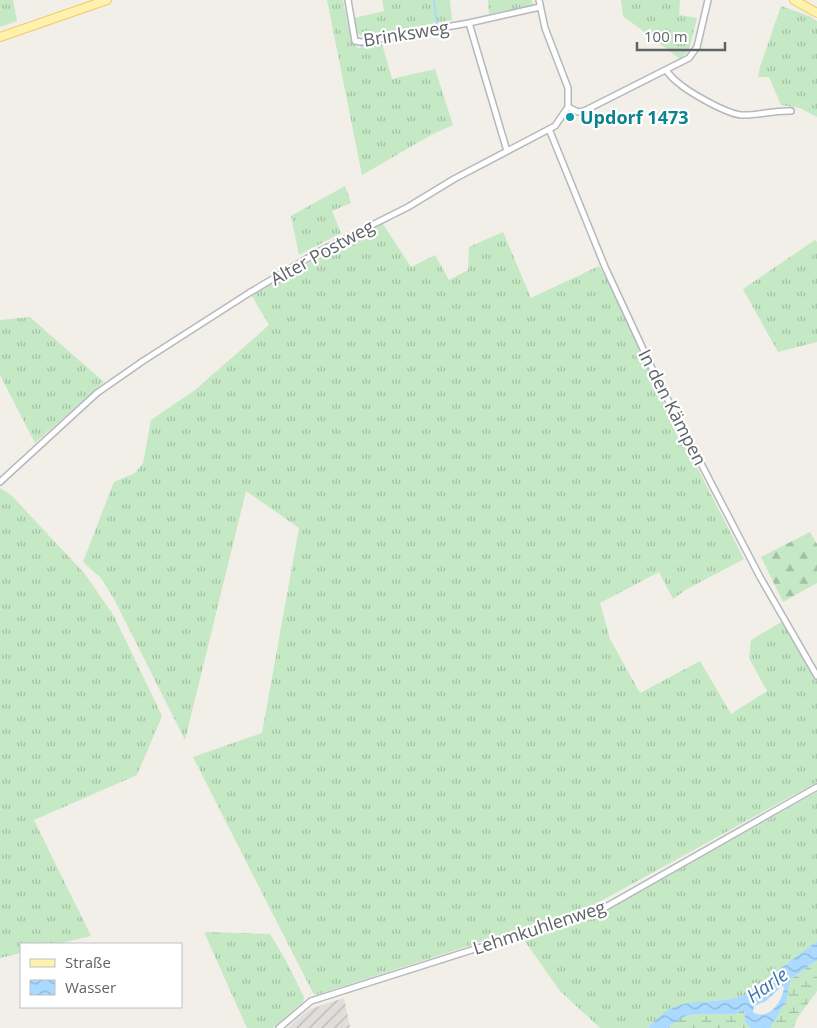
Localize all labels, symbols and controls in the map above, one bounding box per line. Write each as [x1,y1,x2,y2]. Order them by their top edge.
street label: Brinksweg [361,14,451,52]
scale bar [637,20,724,52]
text: 100 m [644,26,688,46]
place label: Updorf 1473 [580,105,689,129]
marker: Updorf 1473 [564,111,576,123]
street label: Alter Postweg [266,214,378,290]
street label: In den Kämpen [633,345,713,469]
street label: Lehmkuhlenweg [470,894,609,960]
legend [20,943,182,1008]
text: Straße [65,952,111,972]
water label: Harle [741,961,793,1009]
text: Wasser [65,977,116,997]

